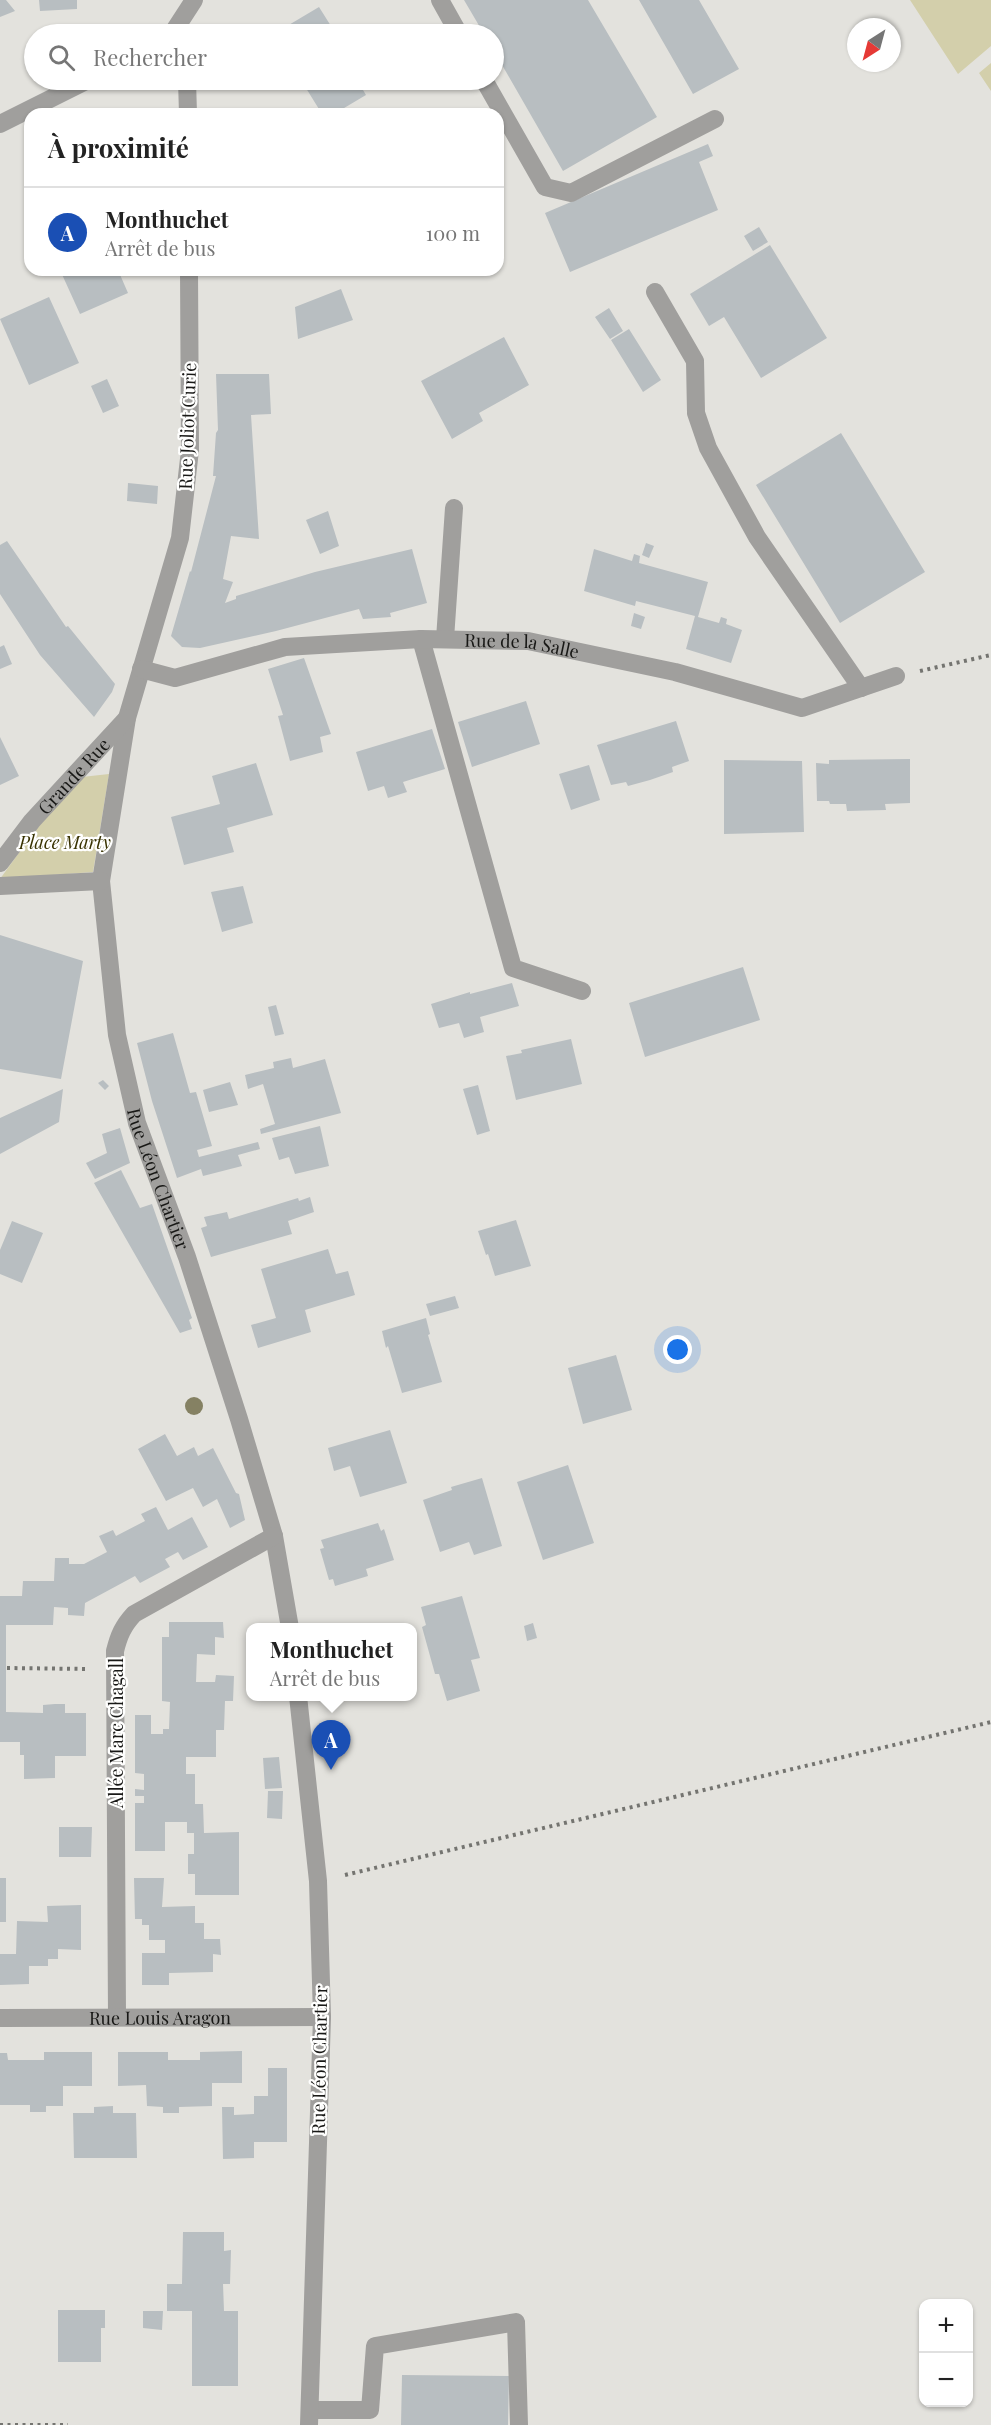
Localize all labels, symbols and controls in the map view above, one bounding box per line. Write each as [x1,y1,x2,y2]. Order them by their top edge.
north arrow [847,18,901,72]
search box [24,24,504,90]
icon: search [45,41,78,74]
text: Rechercher [93,42,207,72]
text: À proximité [48,130,189,165]
text: Monthuchet [105,204,228,234]
text: A [61,219,74,246]
text: 100 m [426,219,480,246]
text: Arrêt de bus [105,234,215,261]
street label: Rue Joliot Curie [173,362,201,490]
street label: Rue de la Salle [464,628,581,663]
street label: Grande Rue [32,733,115,819]
park label: Place Marty [18,830,111,854]
street label: Rue Léon Chartier [122,1106,195,1253]
your location [663,1335,692,1364]
popup [246,1623,417,1701]
text: Monthuchet [270,1634,393,1664]
street label: Allée Marc Chagall [104,1658,128,1809]
text: Arrêt de bus [270,1664,380,1691]
pin: A [312,1720,350,1770]
street label: Rue Léon Chartier [306,1985,332,2135]
street label: Rue Louis Aragon [89,2005,231,2030]
map controls [919,2299,973,2407]
button: + [919,2299,973,2353]
button: − [919,2353,973,2407]

